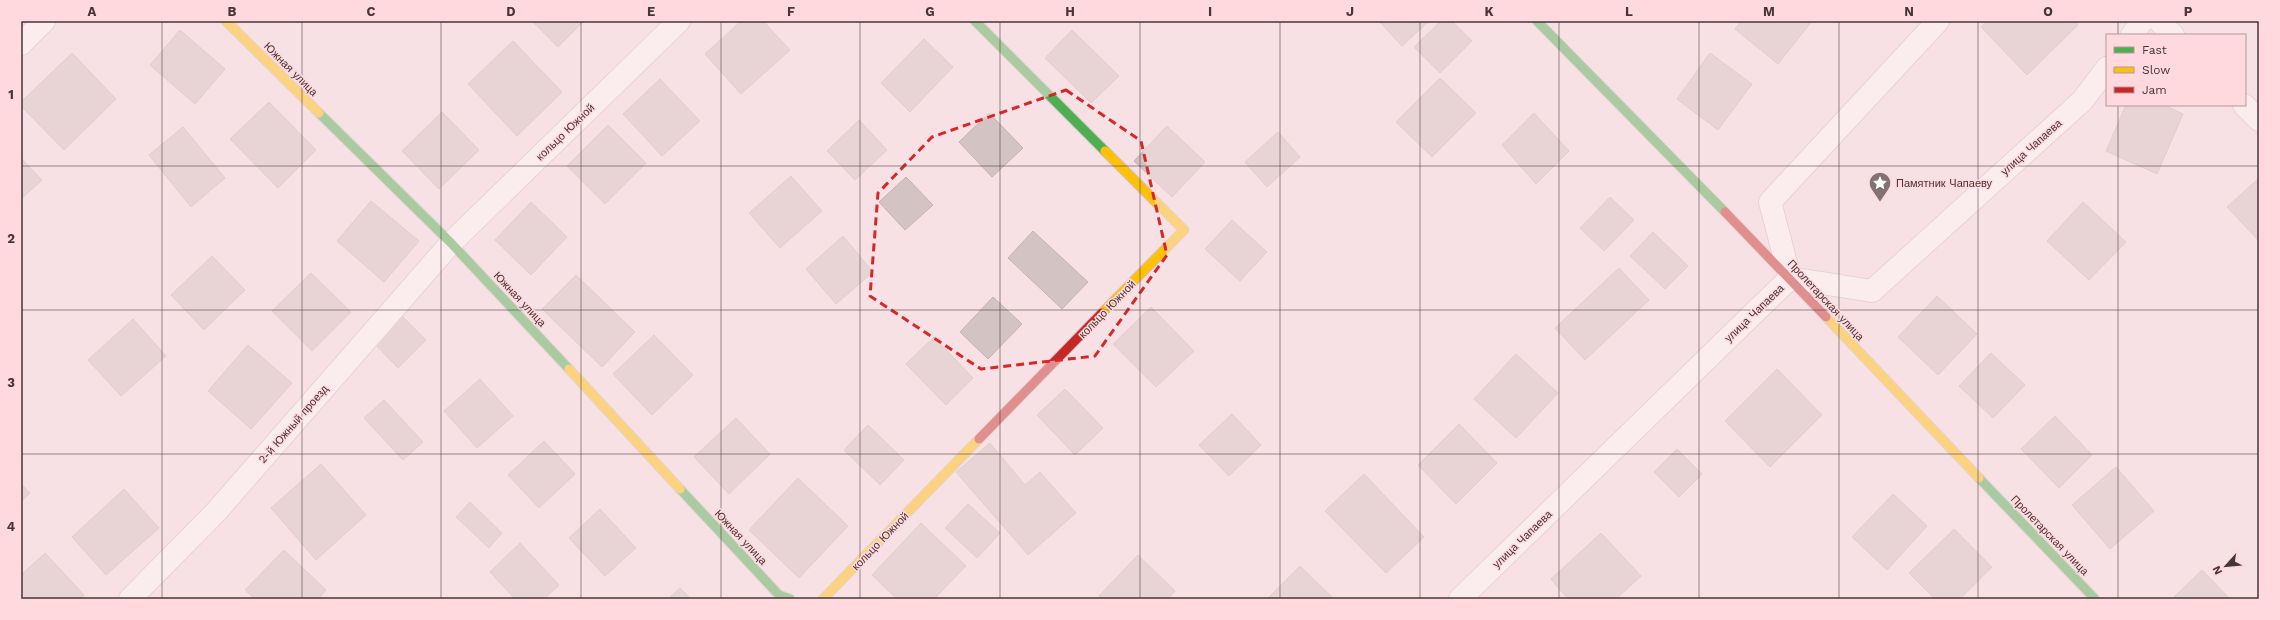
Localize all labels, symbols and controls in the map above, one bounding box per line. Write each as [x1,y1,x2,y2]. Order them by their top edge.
text: A [88,4,97,19]
text: B [228,4,237,19]
text: C [367,4,376,19]
text: D [506,4,516,19]
text: E [647,4,655,19]
text: F [787,4,795,19]
text: G [925,4,935,19]
text: H [1065,4,1075,19]
text: I [1208,4,1212,19]
text: J [1346,4,1354,19]
text: K [1484,4,1494,19]
text: L [1625,4,1633,19]
text: M [1763,4,1775,19]
text: N [1904,4,1914,19]
text: O [2043,4,2053,19]
text: P [2184,4,2193,19]
legend [2106,34,2246,106]
street label: Южная улица [261,40,321,100]
text: Fast [2142,43,2167,57]
text: Slow [2142,63,2170,77]
text: Jam [2142,83,2167,97]
text: 1 [8,87,14,102]
street label: кольцо Южной [534,101,597,163]
street label: улица Чапаева [1998,116,2065,178]
place icon: Памятник Чапаеву [1867,170,1893,203]
place label: Памятник Чапаеву [1896,177,1993,190]
text: 2 [7,231,15,246]
street label: Пролетарская улица [1785,257,1867,344]
street label: Южная улица [491,269,549,330]
street label: кольцо Южной [1076,278,1138,341]
street label: улица Чапаева [1722,281,1787,345]
text: 3 [7,375,15,390]
street label: 2-й Южный проезд [256,382,331,466]
street label: Пролетарская улица [2008,493,2092,579]
street label: Южная улица [712,507,770,568]
street label: улица Чапаева [1490,507,1555,571]
street label: кольцо Южной [849,510,911,573]
text: 4 [7,519,16,534]
north arrow [2206,546,2246,586]
text: N [2210,564,2225,577]

